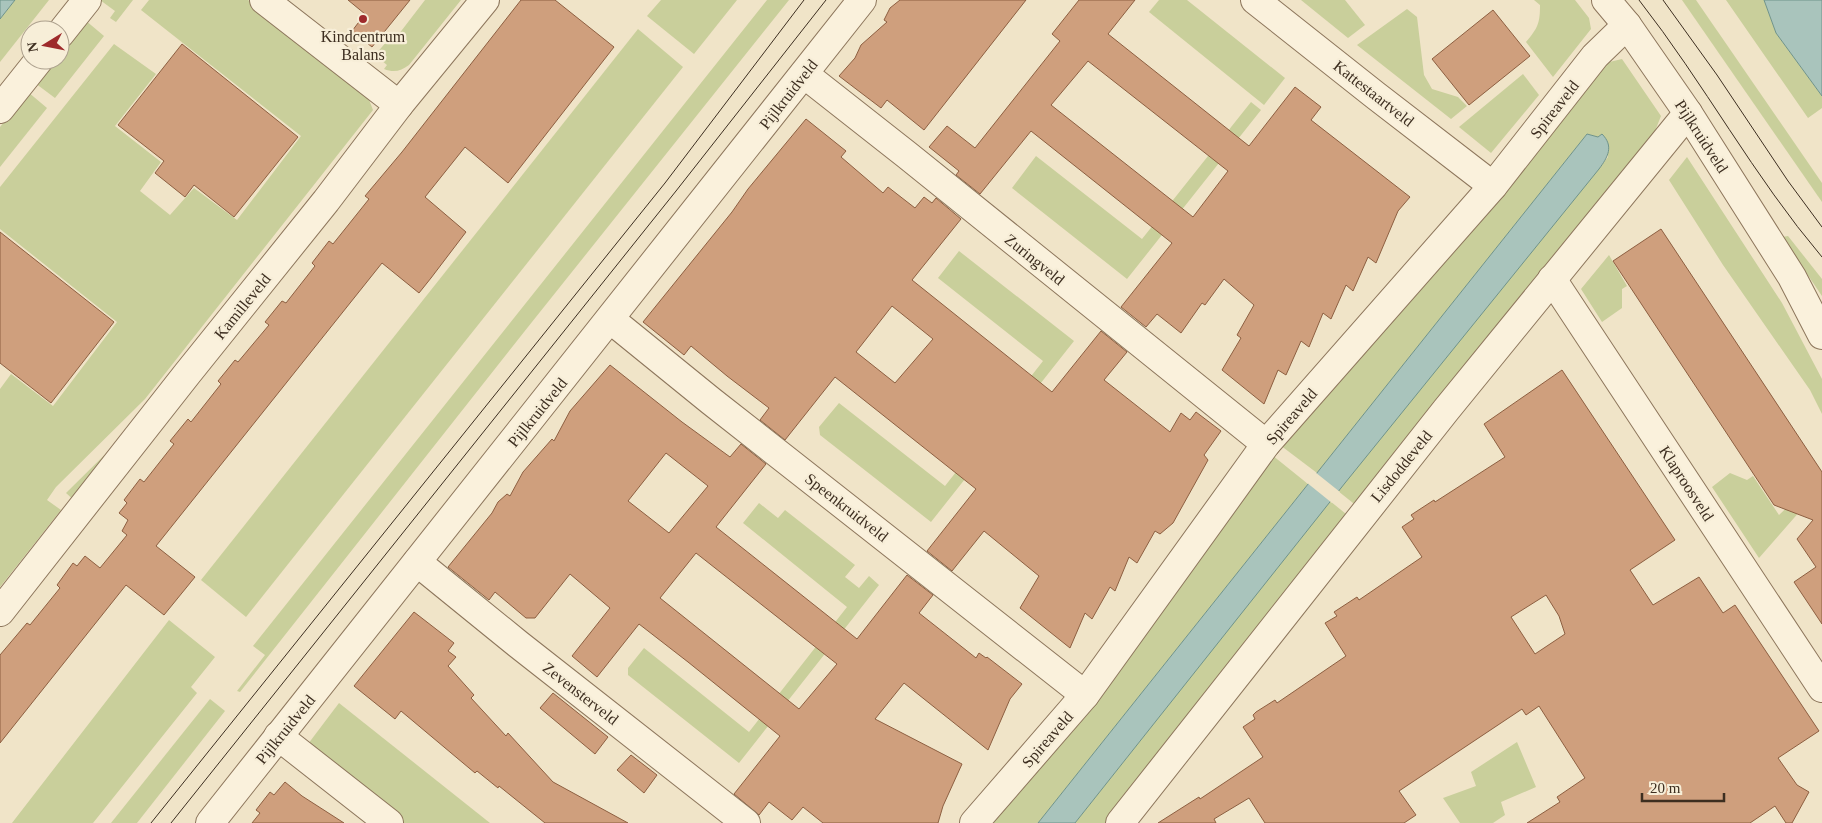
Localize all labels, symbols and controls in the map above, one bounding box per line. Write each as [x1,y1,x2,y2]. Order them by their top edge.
marker: Kindcentrum Balans [357,13,369,25]
north arrow [20,20,70,70]
place label: Kindcentrum Balans [321,28,406,63]
text: N [24,41,41,53]
street label: Pijlkruidveld [756,56,822,133]
street label: Kattestaartveld [1330,57,1417,130]
street label: Spireaveld [1527,77,1583,142]
street label: Pijlkruidveld [1671,97,1731,176]
street label: Zuringveld [1001,230,1068,289]
street label: Kamilleveld [211,270,274,342]
street label: Pijlkruidveld [504,374,571,451]
street label: Spireaveld [1263,385,1321,448]
street label: Lisdoddeveld [1367,427,1435,506]
street label: Klaproosveld [1655,442,1717,525]
street label: Speenkruidveld [801,470,891,546]
street label: Zevensterveld [540,659,622,728]
street label: Pijlkruidveld [252,691,319,768]
street label: Spireaveld [1019,708,1077,771]
scale bar [1642,770,1724,802]
text: 20 m [1650,780,1681,796]

